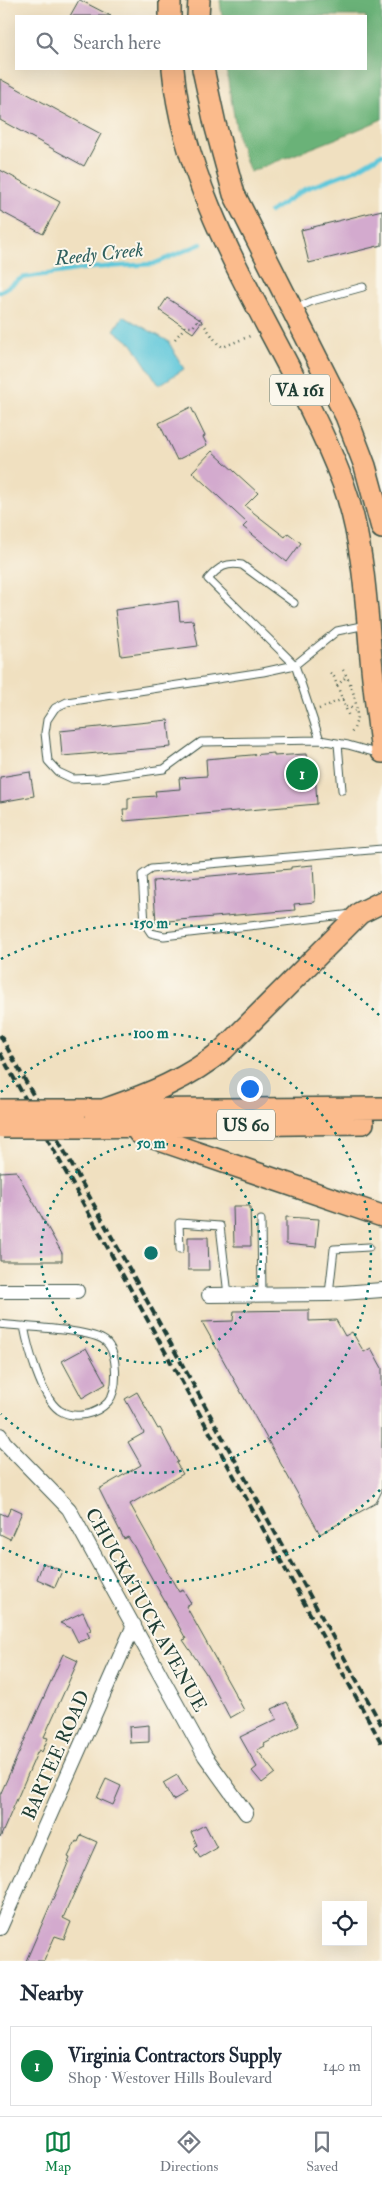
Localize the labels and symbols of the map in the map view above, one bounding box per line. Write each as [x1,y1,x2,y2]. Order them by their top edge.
water label: Reedy Creek [52,237,145,271]
road number: VA 161 [270,374,330,406]
pin: 1 [286,755,318,793]
text: 150 m [134,914,168,933]
text: 100 m [133,1024,169,1043]
your location [237,1076,263,1102]
road number: US 60 [217,1110,275,1140]
text: 50 m [137,1134,166,1153]
centre of rings [142,1244,160,1262]
street label: CHUCKATUCK AVENUE [80,1504,212,1717]
street label: BARTEE ROAD [17,1687,95,1823]

